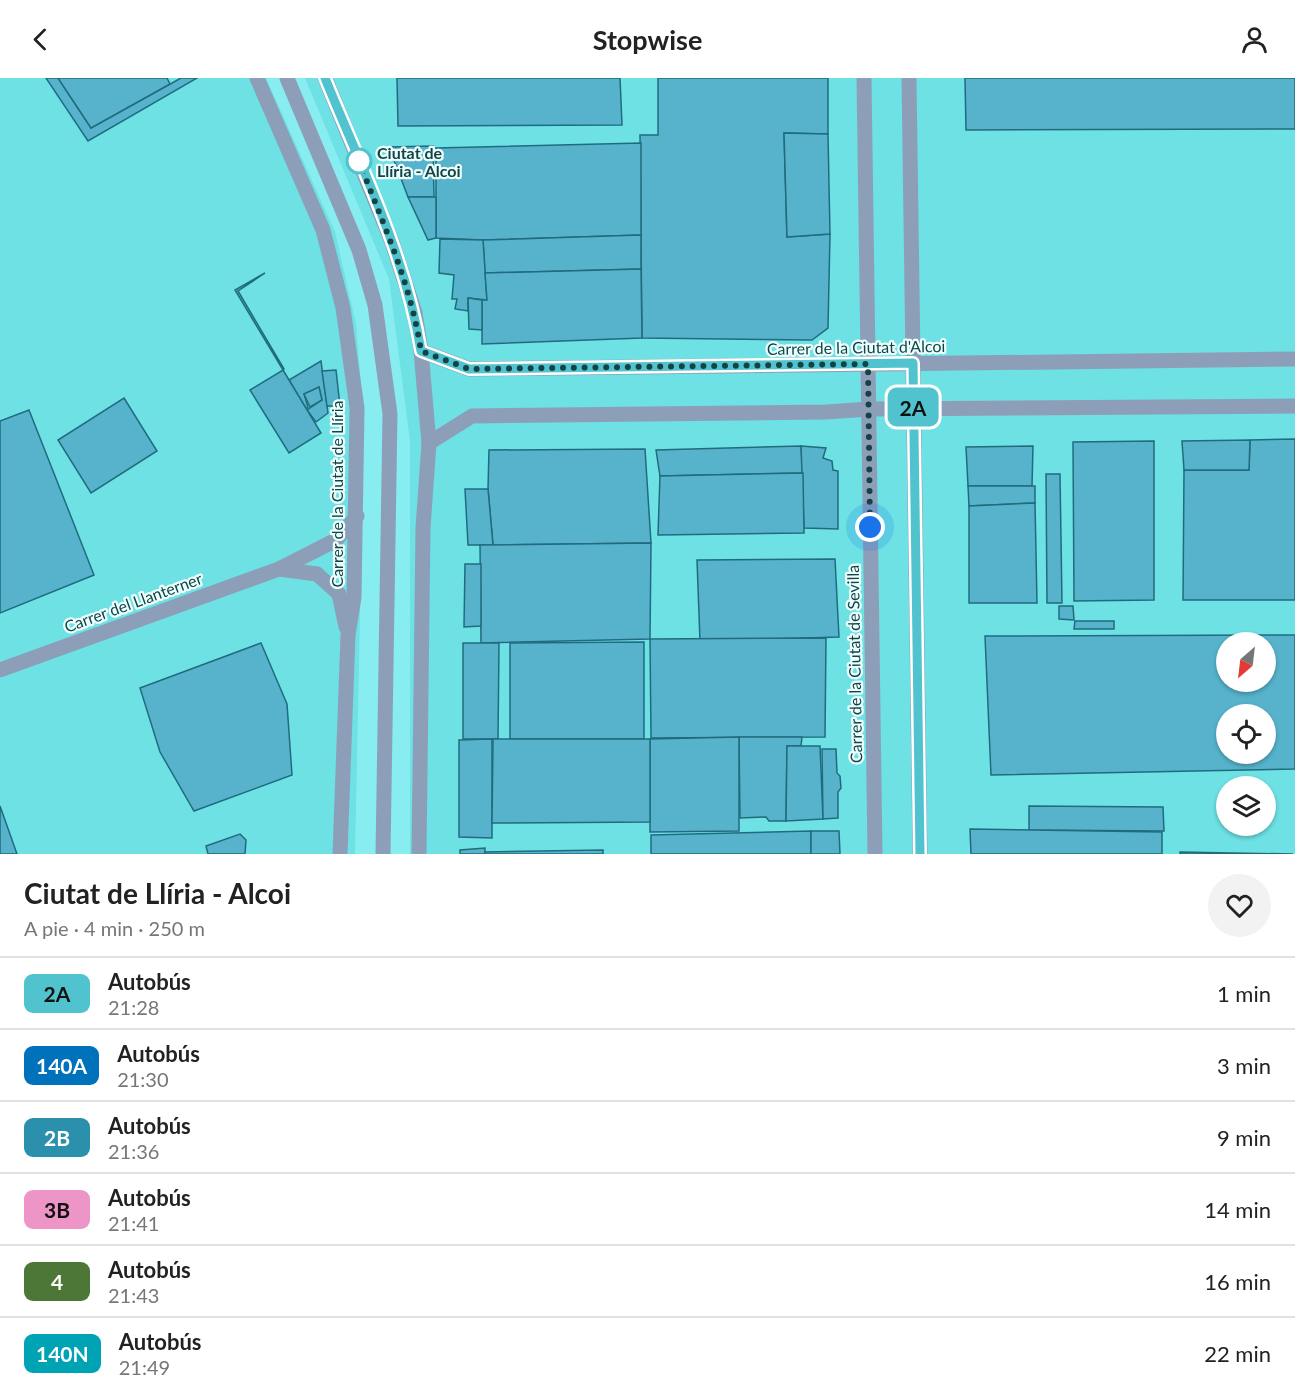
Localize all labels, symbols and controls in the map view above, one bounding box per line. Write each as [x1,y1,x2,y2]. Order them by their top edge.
icon: back [24,23,57,56]
text: Stopwise [593,23,702,56]
icon: person [1238,23,1271,56]
place label: Ciutat de Llíria - Alcoi [377,143,461,180]
marker: Ciutat de Llíria - Alcoi [346,148,372,174]
street label: Carrer de la Ciutat d'Alcoi [767,336,945,358]
line badge: 2A [886,388,940,426]
text: 2A [900,395,926,420]
street label: Carrer de la Ciutat de Llíria [327,400,346,588]
your location [855,512,885,542]
street label: Carrer de la Ciutat de Sevilla [843,565,865,763]
street label: Carrer del Llanterner [62,568,205,636]
north arrow [1216,632,1276,692]
map controls [1216,632,1276,836]
button: locate [1216,704,1276,764]
button: layers [1216,776,1276,836]
button: heart [1208,874,1271,937]
text: Ciutat de Llíria - Alcoi [24,876,291,910]
text: A pie · 4 min · 250 m [24,916,205,940]
text: Autobús [108,968,191,995]
text: 1 min [1217,980,1271,1007]
text: 2A [44,981,70,1006]
text: 21:28 [108,995,159,1019]
text: Autobús [117,1040,200,1067]
text: 3 min [1217,1052,1271,1079]
text: 140A [36,1053,87,1078]
text: 21:30 [117,1067,169,1091]
text: Autobús [108,1112,191,1139]
text: 9 min [1217,1124,1271,1151]
text: 2B [44,1125,70,1150]
text: 21:36 [108,1139,159,1163]
text: Autobús [108,1184,191,1211]
text: 14 min [1204,1196,1271,1223]
text: 3B [44,1197,70,1222]
text: 21:41 [108,1211,159,1235]
text: Autobús [108,1256,191,1283]
text: 16 min [1204,1268,1271,1295]
text: 4 [51,1269,63,1294]
text: 21:43 [108,1283,159,1307]
text: Autobús [119,1328,201,1355]
text: 22 min [1204,1340,1271,1367]
text: 140N [36,1341,89,1366]
text: 21:49 [119,1355,170,1379]

